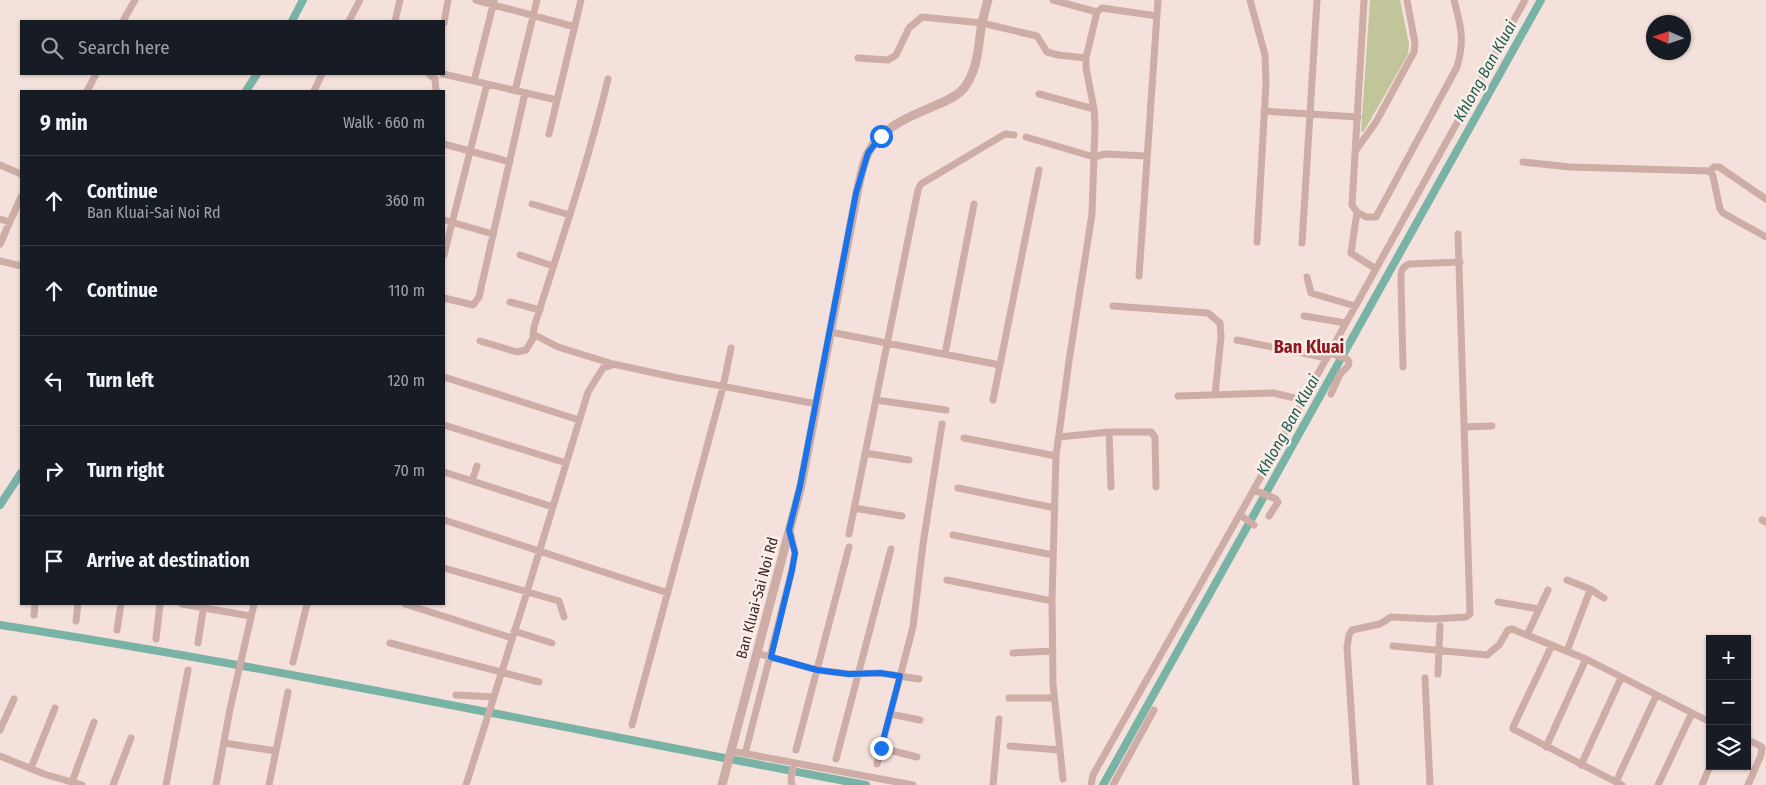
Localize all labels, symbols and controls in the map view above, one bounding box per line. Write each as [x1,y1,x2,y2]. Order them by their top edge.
north arrow [1646,15,1691,60]
water label: Khlong Ban Kluai [1449,17,1521,125]
search box [20,20,445,75]
icon: search [38,34,66,62]
text: Search here [78,36,170,59]
text: 9 min [40,110,88,136]
text: Walk · 660 m [343,113,425,132]
route start [870,125,893,148]
text: Continue [87,180,158,203]
icon: ahead [40,187,68,215]
text: 360 m [385,191,425,210]
text: Ban Kluai-Sai Noi Rd [87,203,221,222]
icon: ahead [40,277,68,305]
text: Continue [87,279,158,302]
text: 110 m [388,281,425,300]
district label: Ban Kluai [1274,336,1344,358]
icon: left [40,367,68,395]
text: Turn left [87,369,154,392]
text: 120 m [387,371,425,390]
water label: Khlong Ban Kluai [1252,371,1324,479]
icon: right [40,457,68,485]
text: Turn right [87,459,164,482]
text: 70 m [394,461,425,480]
street label: Ban Kluai-Sai Noi Rd [732,535,782,661]
icon: arrive [40,547,68,575]
text: Arrive at destination [87,549,250,572]
map controls [1706,635,1751,770]
button: + [1706,635,1751,680]
button: − [1706,680,1751,725]
button: layers [1706,725,1751,770]
route end [870,737,893,760]

